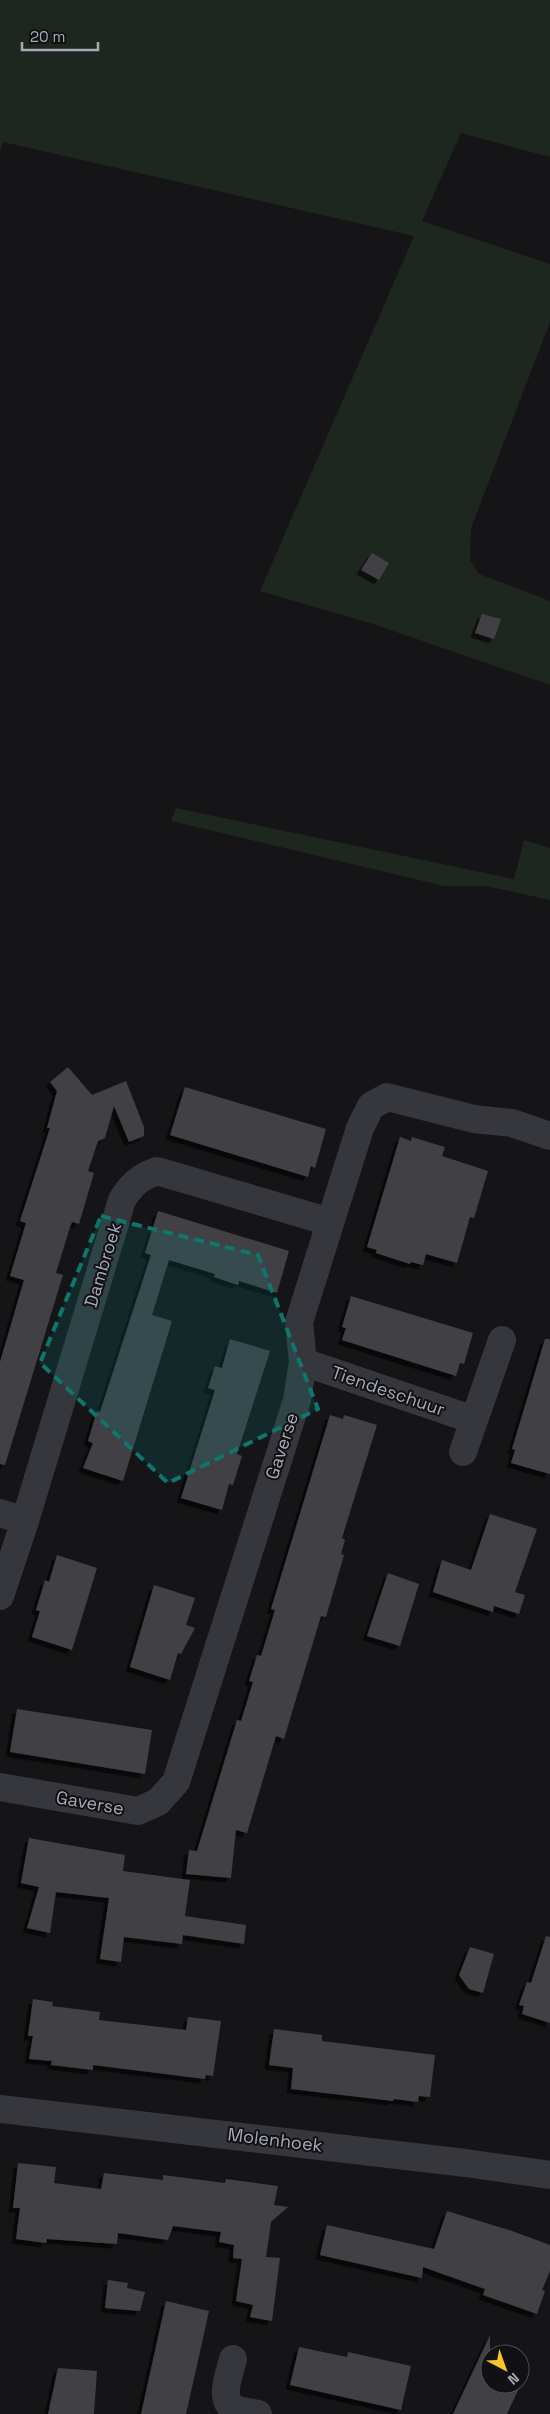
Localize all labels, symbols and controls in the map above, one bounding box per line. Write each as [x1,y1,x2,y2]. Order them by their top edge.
scale bar [22,20,99,52]
text: 20 m [30,27,65,46]
street label: Dambroek [79,1219,126,1310]
street label: Tiendeschuur [328,1360,448,1421]
street label: Gaverse [260,1410,303,1482]
street label: Gaverse [54,1785,126,1820]
street label: Molenhoek [226,2122,324,2157]
north arrow [480,2344,530,2394]
text: N [504,2369,523,2389]

